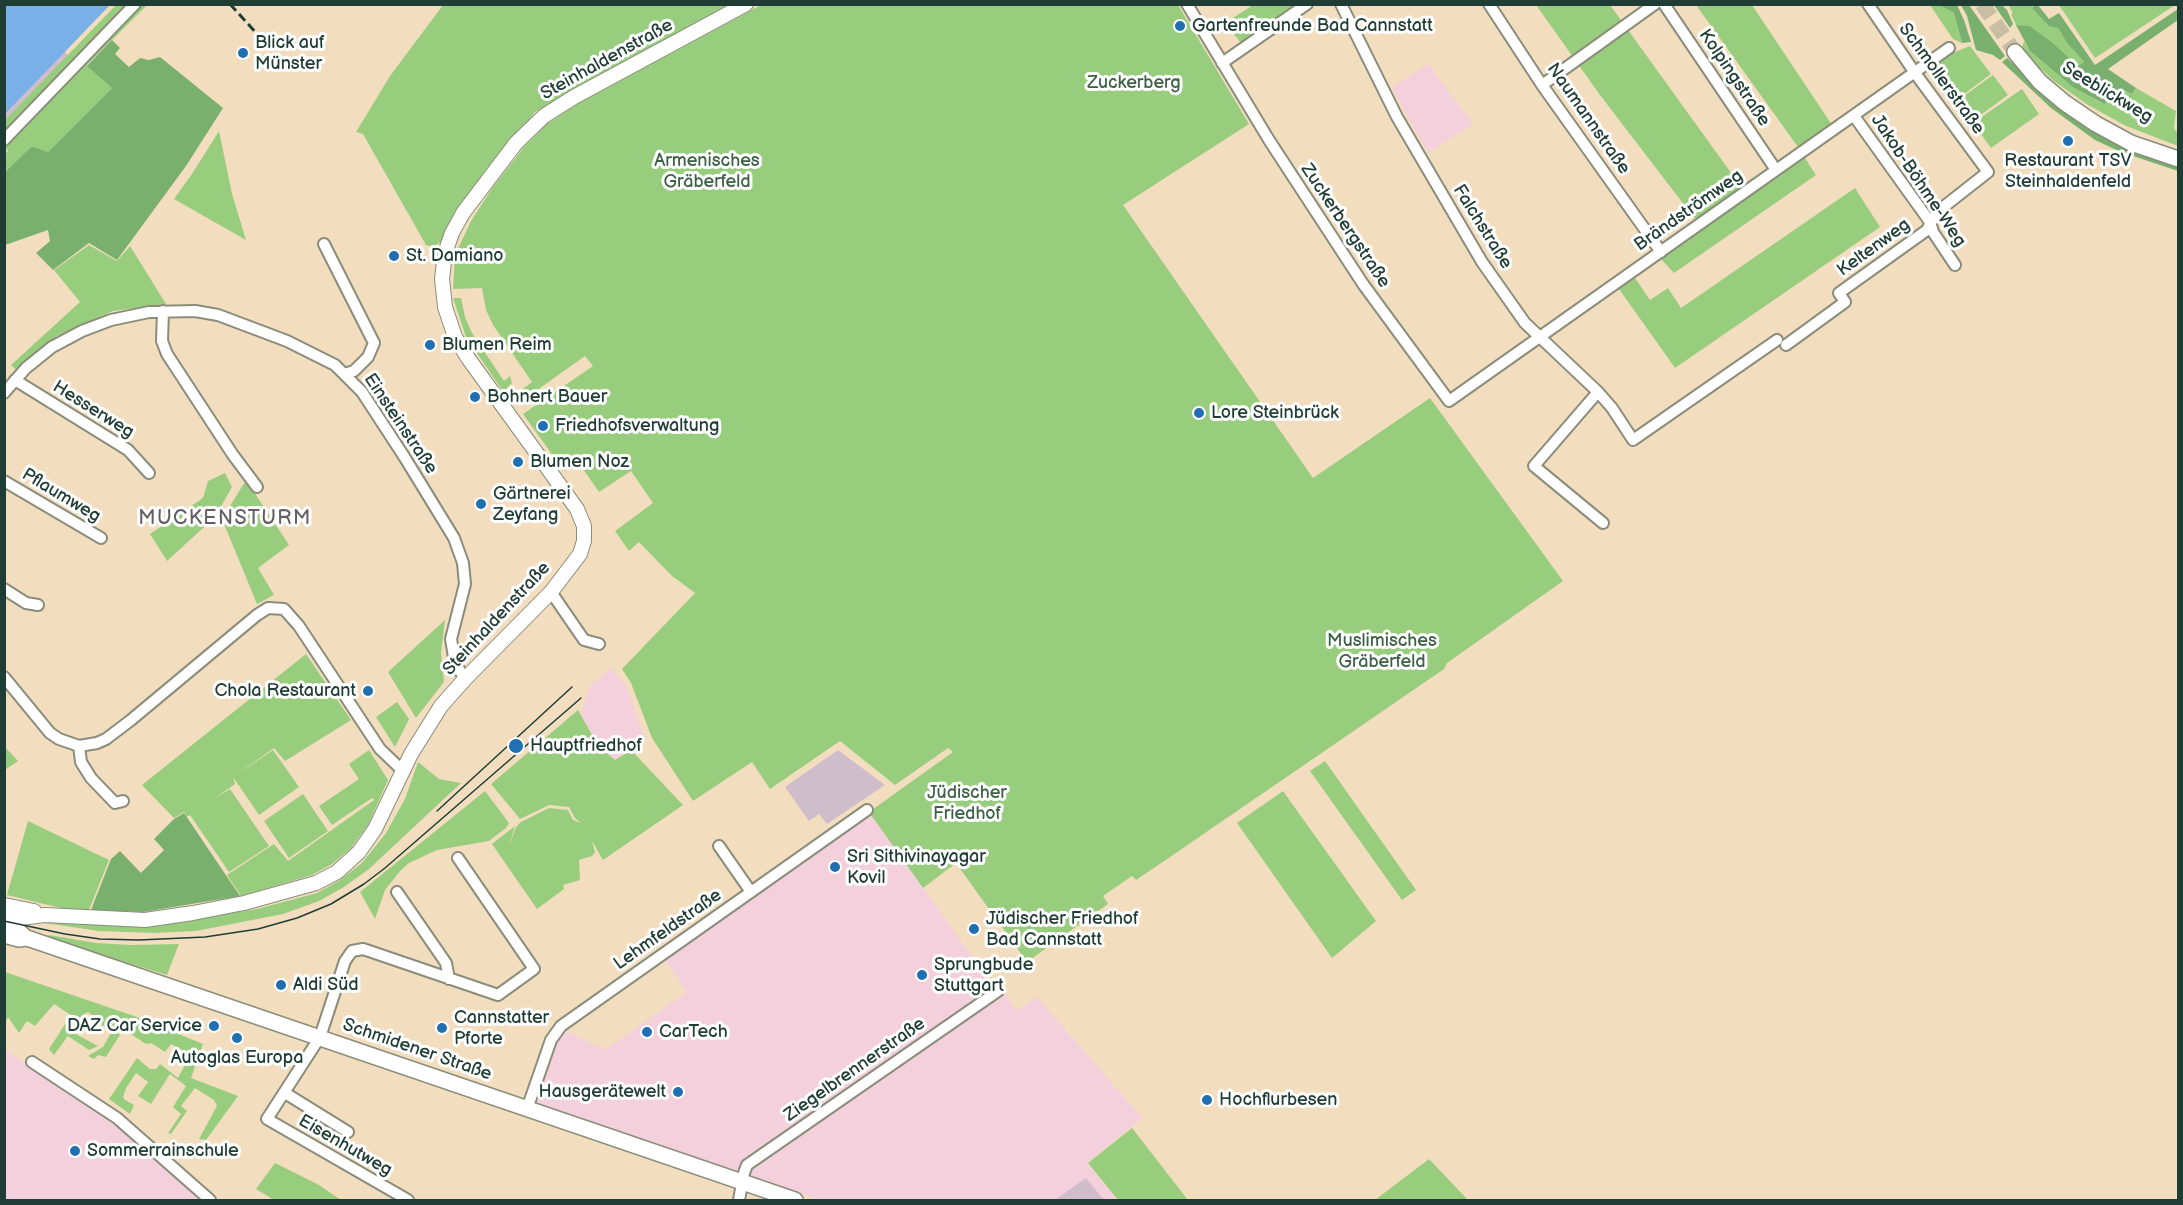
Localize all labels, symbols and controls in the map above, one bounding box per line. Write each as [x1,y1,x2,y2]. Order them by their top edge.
street label: Steinhaldenstraße [537,15,677,105]
place label: Gartenfreunde Bad Cannstatt [1192,15,1433,37]
marker: Gartenfreunde Bad Cannstatt [1173,19,1187,33]
street label: Schmollerstraße [1893,19,1989,139]
street label: Kolpingstraße [1694,25,1774,131]
place label: Blick auf Münster [255,32,325,74]
marker: Blick auf Münster [236,46,250,60]
street label: Seeblickweg [2058,57,2156,129]
street label: Naumannstraße [1542,59,1634,179]
park label: Zuckerberg [1087,72,1181,94]
street label: Jakob-Böhme-Weg [1866,111,1970,251]
marker: Restaurant TSV Steinhaldenfeld [2061,134,2075,148]
park label: Armenisches Gräberfeld [654,150,760,192]
place label: Restaurant TSV Steinhaldenfeld [2004,150,2132,192]
street label: Zuckerbergstraße [1296,160,1394,292]
street label: Brändströmweg [1631,166,1747,256]
street label: Falchstraße [1448,181,1516,273]
street label: Keltenweg [1833,214,1915,282]
place label: St. Damiano [406,245,504,267]
marker: St. Damiano [387,249,401,263]
place label: Blumen Reim [442,334,552,356]
marker: Blumen Reim [423,338,437,352]
street label: Einsteinstraße [358,370,442,478]
street label: Hesserweg [48,377,138,443]
place label: Bohnert Bauer [487,386,607,408]
marker: Bohnert Bauer [468,390,482,404]
place label: Lore Steinbrück [1211,402,1339,424]
marker: Lore Steinbrück [1192,406,1206,420]
place label: Friedhofsverwaltung [555,415,719,437]
marker: Friedhofsverwaltung [536,419,550,433]
place label: Blumen Noz [530,451,629,473]
marker: Blumen Noz [511,455,525,469]
street label: Pflaumweg [18,464,104,528]
place label: Gärtnerei Zeyfang [493,483,571,526]
marker: Gärtnerei Zeyfang [474,497,488,511]
district label: MUCKENSTURM [138,507,312,531]
street label: Steinhaldenstraße [439,558,555,680]
park label: Muslimisches Gräberfeld [1327,630,1437,672]
place label: Chola Restaurant [215,680,356,702]
marker: Chola Restaurant [361,684,375,698]
place label: Hauptfriedhof [530,735,642,757]
marker: Hauptfriedhof [507,737,525,755]
park label: Jüdischer Friedhof [927,782,1007,824]
place label: Sri Sithivinayagar Kovil [847,846,986,888]
marker: Sri Sithivinayagar Kovil [828,860,842,874]
street label: Lehmfeldstraße [610,885,726,975]
place label: Jüdischer Friedhof Bad Cannstatt [986,908,1139,950]
marker: Jüdischer Friedhof Bad Cannstatt [967,922,981,936]
place label: Sprungbude Stuttgart [934,954,1033,996]
marker: Sprungbude Stuttgart [915,968,929,982]
place label: Aldi Süd [293,974,359,996]
marker: Aldi Süd [274,978,288,992]
place label: Cannstatter Pforte [454,1007,549,1050]
street label: Ziegelbrennerstraße [780,1013,930,1127]
street label: Schmidener Straße [340,1014,494,1086]
place label: DAZ Car Service [67,1015,202,1037]
marker: DAZ Car Service [207,1019,221,1033]
marker: Cannstatter Pforte [435,1021,449,1035]
place label: CarTech [659,1021,728,1043]
marker: CarTech [640,1025,654,1039]
marker: Autoglas Europa [230,1031,244,1045]
place label: Autoglas Europa [171,1047,303,1069]
place label: Hausgerätewelt [538,1081,666,1103]
marker: Hausgerätewelt [671,1085,685,1099]
place label: Hochflurbesen [1219,1089,1337,1111]
marker: Hochflurbesen [1200,1093,1214,1107]
street label: Eisenhutweg [294,1111,396,1181]
place label: Sommerrainschule [87,1140,239,1162]
marker: Sommerrainschule [68,1144,82,1158]

